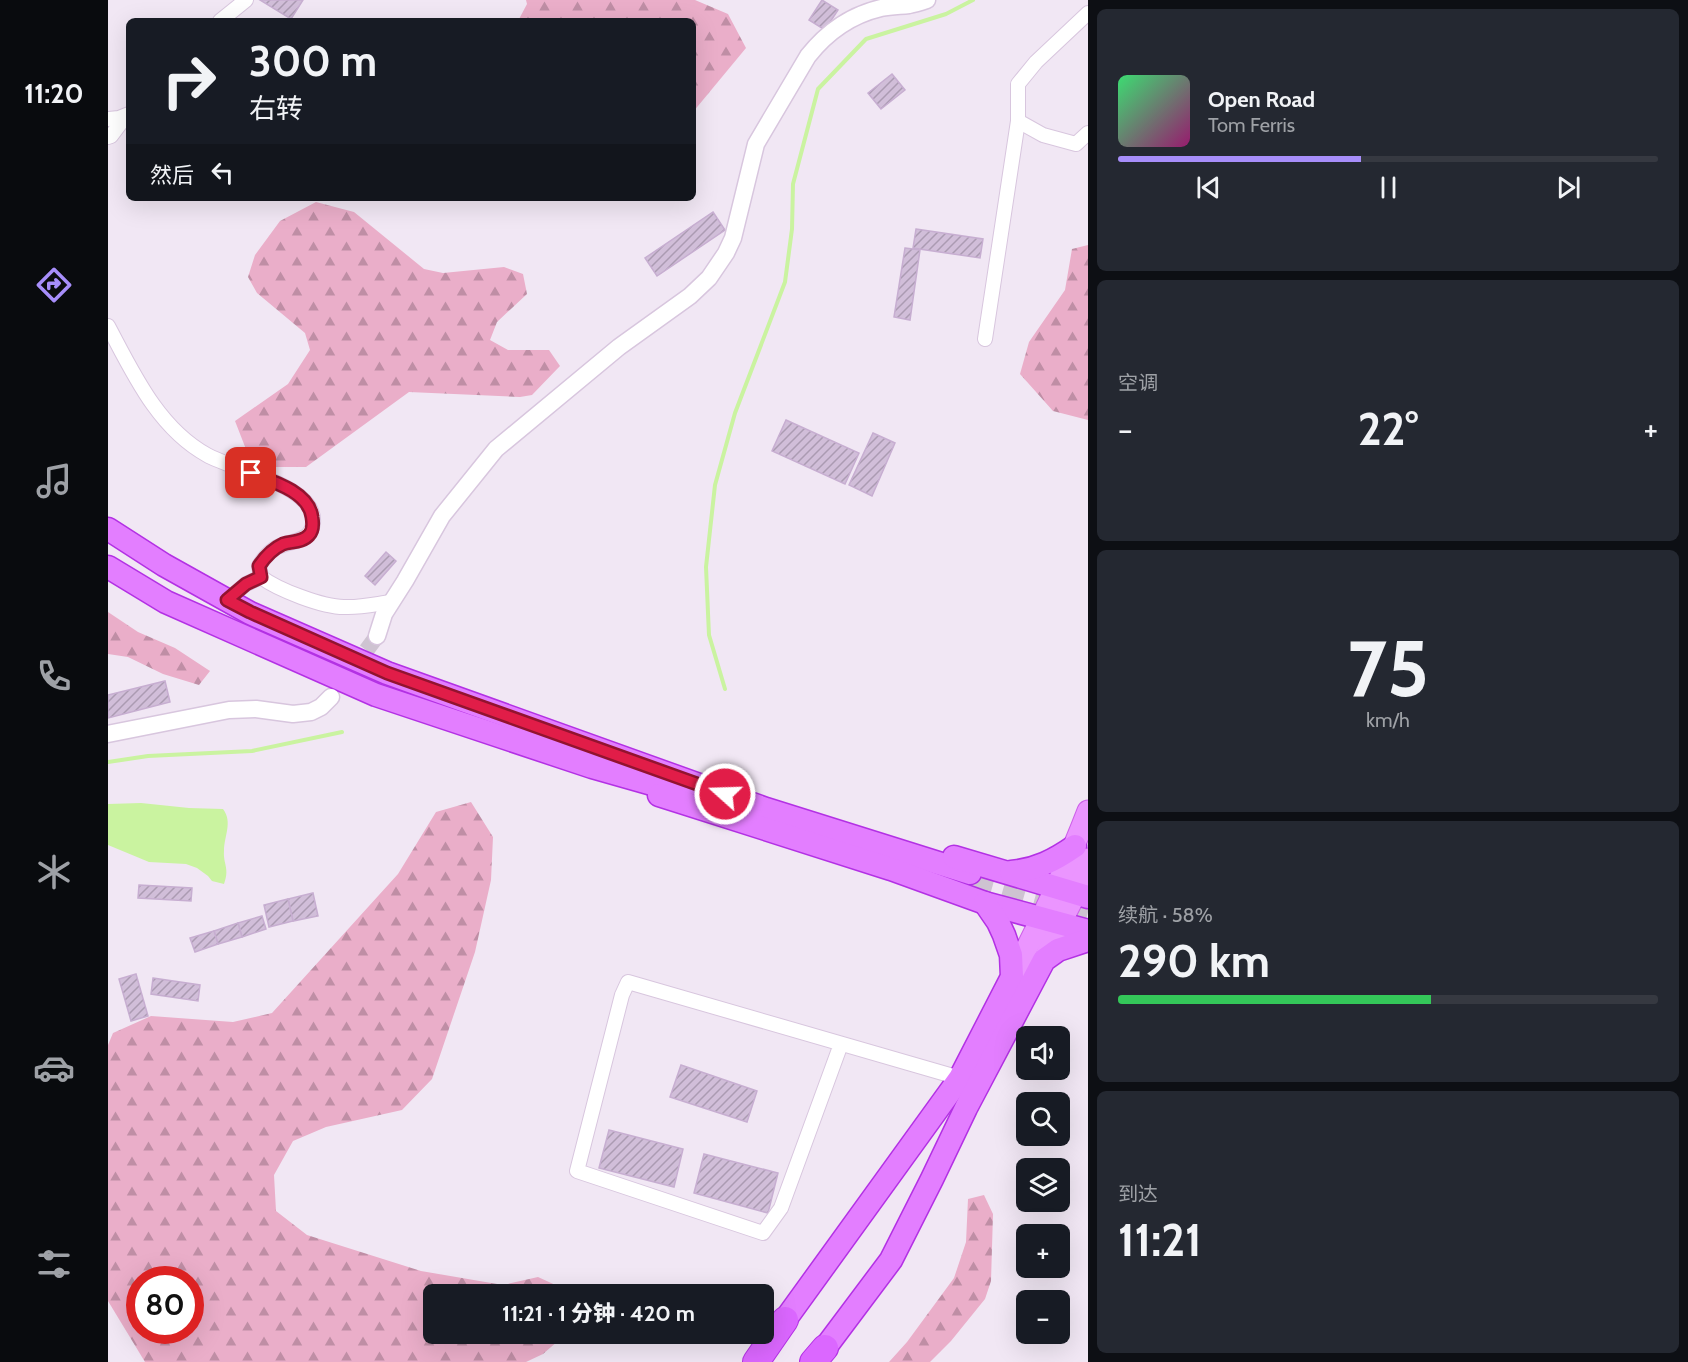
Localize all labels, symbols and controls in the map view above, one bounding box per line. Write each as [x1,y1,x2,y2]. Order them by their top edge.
text: 300 m [249,35,377,87]
icon: right [150,42,228,120]
text: 11:20 [24,77,84,110]
text: Open Road [1208,86,1315,113]
text: 右转 [249,92,303,125]
text: Tom Ferris [1208,113,1295,137]
icon: left [206,156,239,189]
text: 然后 [150,162,194,189]
icon: previous [1192,171,1225,204]
icon: pause [1372,171,1405,204]
icon: next [1552,171,1585,204]
icon: directions [33,264,75,306]
text: 空调 [1118,371,1158,395]
text: 22° [1358,402,1418,456]
text: − [1118,409,1133,449]
text: + [1643,409,1658,449]
pin [225,447,276,498]
icon: arrive [234,456,267,489]
icon: music [33,460,75,502]
text: 75 [1347,621,1429,716]
icon: phone [33,655,75,697]
text: km/h [1366,708,1410,732]
position arrow [693,762,757,826]
icon: climate [33,851,75,893]
text: 续航 · 58% [1118,903,1213,927]
text: 290 km [1118,934,1270,988]
map controls [1016,1026,1070,1344]
button: sound [1016,1026,1070,1080]
icon: car [33,1047,75,1089]
button: search [1016,1092,1070,1146]
button: layers [1016,1158,1070,1212]
text: 到达 [1118,1182,1158,1206]
text: 11:21 [1118,1213,1202,1267]
button: + [1016,1224,1070,1278]
icon: filters [33,1243,75,1285]
speed limit sign: 80 [126,1266,204,1344]
button: − [1016,1290,1070,1344]
text: 11:21 · 1 分钟 · 420 m [502,1300,695,1327]

